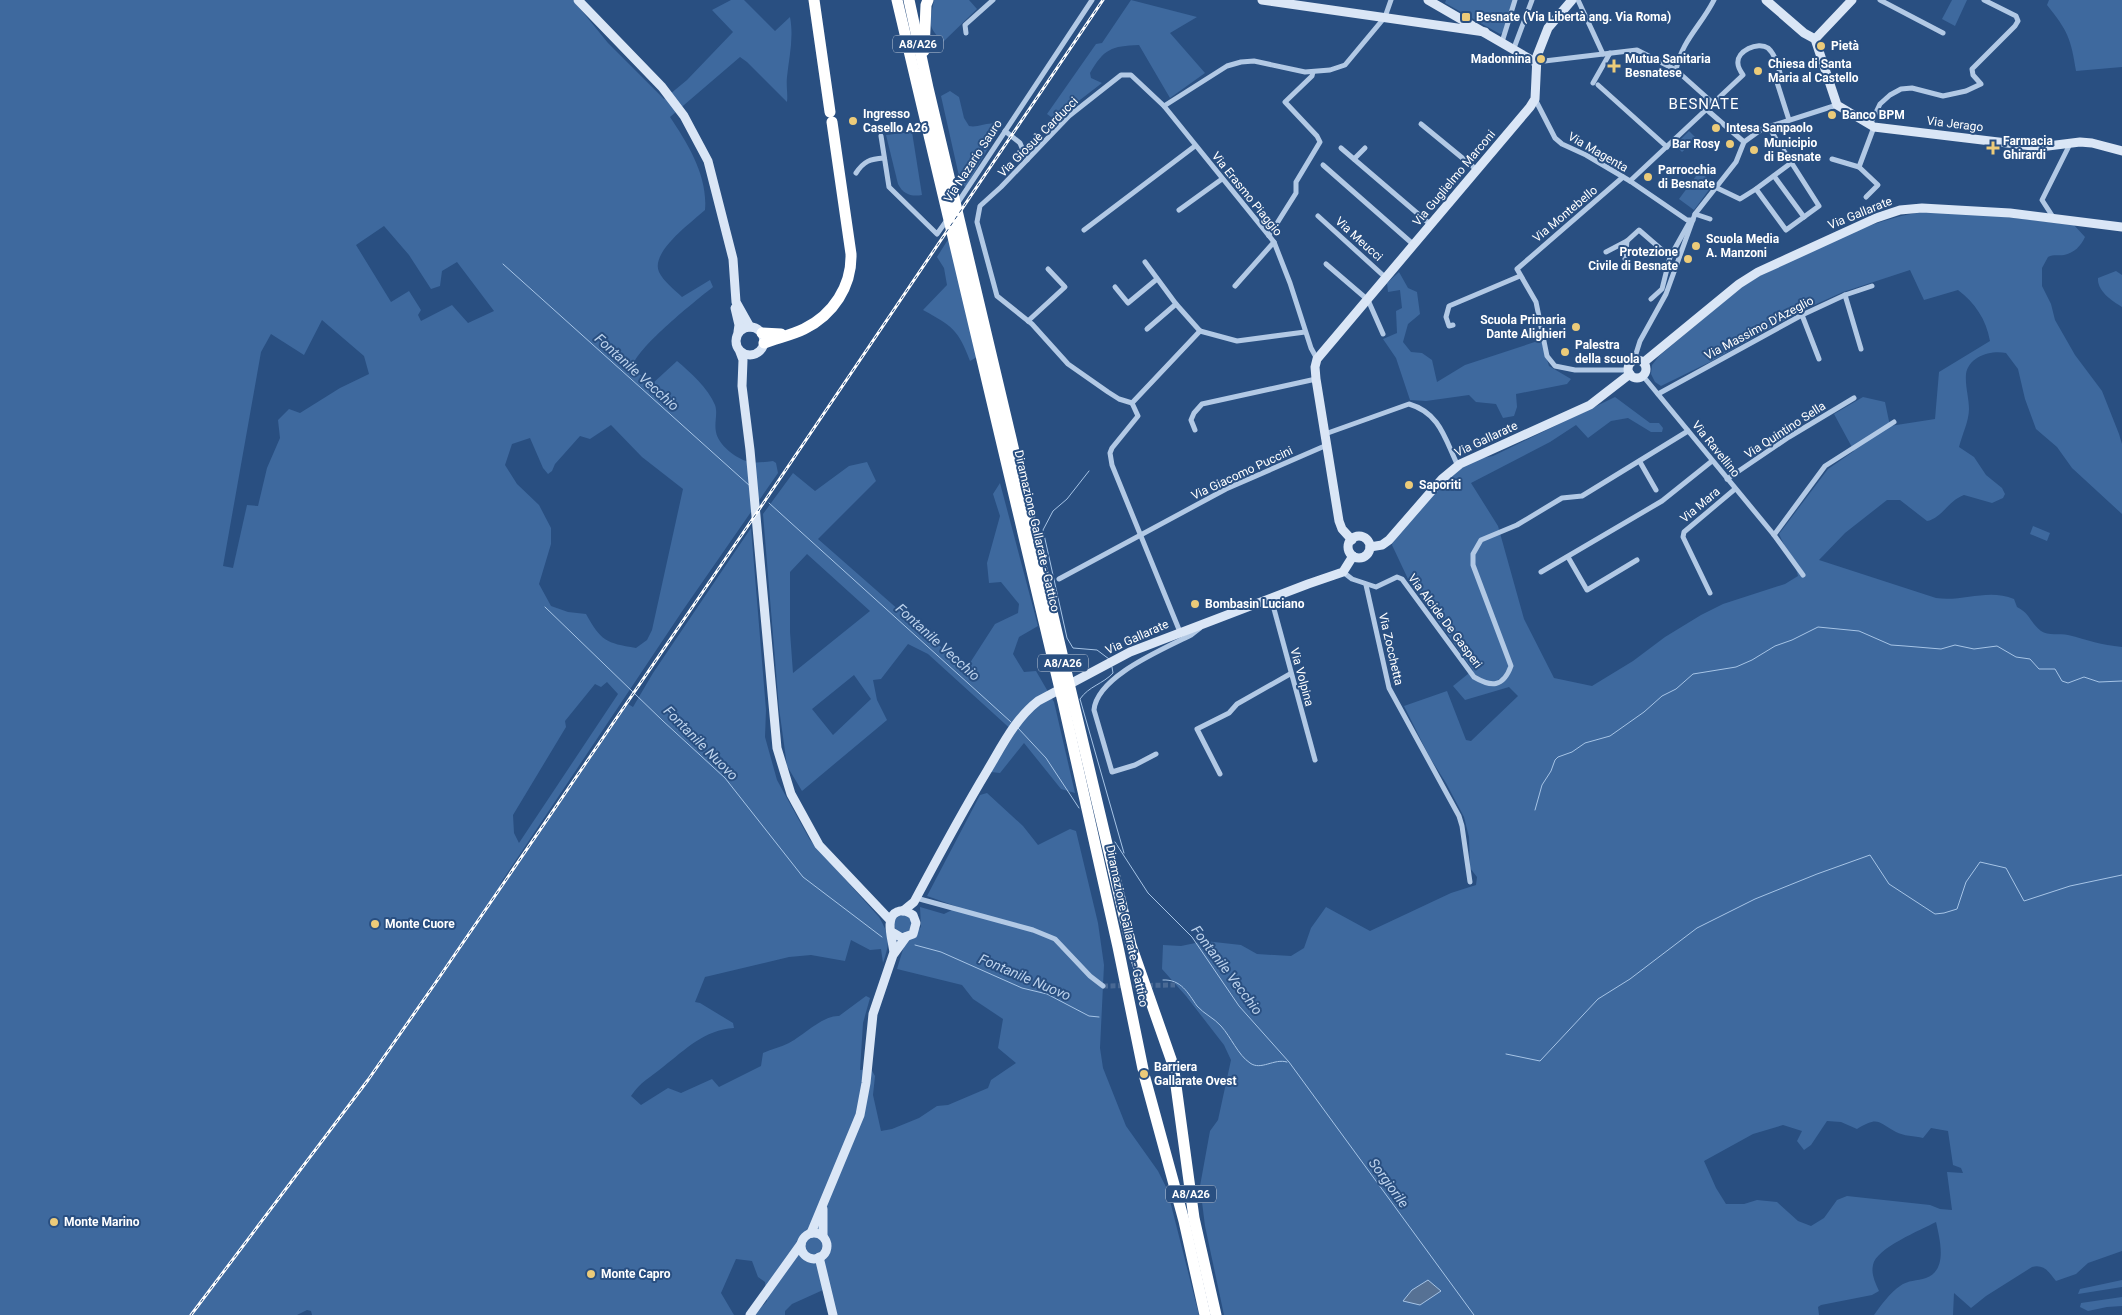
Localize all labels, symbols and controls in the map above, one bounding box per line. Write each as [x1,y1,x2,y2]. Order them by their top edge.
place label: Besnate (Via Libertà ang. Via Roma) [1476,10,1671,24]
marker: Besnate (Via Libertà ang. Via Roma) [1460,11,1472,23]
road number: A8/A26 [893,36,943,52]
place label: Pietà [1831,39,1859,53]
marker: Pietà [1815,40,1827,52]
place label: Madonnina [1471,52,1532,66]
place label: Mutua Sanitaria Besnatese [1625,52,1711,80]
marker: Madonnina [1535,53,1547,65]
place label: Chiesa di Santa Maria al Castello [1768,57,1859,85]
marker: Mutua Sanitaria Besnatese [1607,59,1621,73]
marker: Chiesa di Santa Maria al Castello [1752,65,1764,77]
street label: Via Giosuè Carducci [995,94,1081,180]
district label: BESNATE [1669,95,1739,113]
place label: Ingresso Casello A26 [863,107,928,135]
place label: Banco BPM [1842,108,1905,122]
marker: Banco BPM [1826,109,1838,121]
street label: Via Jerago [1926,114,1984,134]
marker: Ingresso Casello A26 [847,115,859,127]
street label: Via Nazario Sauro [941,117,1005,205]
place label: Intesa Sanpaolo [1726,121,1813,135]
marker: Intesa Sanpaolo [1710,122,1722,134]
street label: Via Guglielmo Marconi [1410,127,1498,229]
street label: Via Magenta [1565,129,1631,175]
place label: Farmacia Ghirardi [2003,134,2053,162]
place label: Municipio di Besnate [1764,136,1821,164]
place label: Bar Rosy [1672,137,1721,151]
marker: Bar Rosy [1724,138,1736,150]
marker: Farmacia Ghirardi [1987,142,1999,154]
marker: Municipio di Besnate [1748,144,1760,156]
street label: Via Erasmo Piaggio [1209,149,1285,239]
place label: Parrocchia di Besnate [1658,163,1717,191]
marker: Parrocchia di Besnate [1642,171,1654,183]
street label: Via Montebello [1530,183,1600,245]
street label: Via Gallarate [1826,194,1894,232]
street label: Via Meucci [1332,214,1386,264]
place label: Scuola Media A. Manzoni [1706,232,1780,260]
marker: Scuola Media A. Manzoni [1690,240,1702,252]
place label: Protezione Civile di Besnate [1588,245,1679,273]
marker: Protezione Civile di Besnate [1682,253,1694,265]
street label: Via Massimo D'Azeglio [1702,293,1816,363]
place label: Scuola Primaria Dante Alighieri [1480,313,1567,341]
marker: Scuola Primaria Dante Alighieri [1570,321,1582,333]
water label: Fontanile Vecchio [592,330,682,414]
place label: Palestra della scuola [1575,338,1640,366]
marker: Palestra della scuola [1559,346,1571,358]
street label: Via Quintino Sella [1742,399,1828,461]
street label: Via Gallarate [1452,418,1520,460]
street label: Via Ravellino [1689,418,1743,480]
street label: Via Giacomo Puccini [1189,443,1295,503]
street label: Diramazione Gallarate - Gattico [1012,449,1062,613]
place label: Saporiti [1419,478,1461,492]
marker: Saporiti [1403,479,1415,491]
street label: Via Mara [1677,484,1723,526]
street label: Via Alcide De Gasperi [1405,571,1485,671]
place label: Bombasin Luciano [1205,597,1305,611]
marker: Bombasin Luciano [1189,598,1201,610]
water label: Fontanile Vecchio [893,600,983,684]
street label: Via Zocchetta [1376,611,1406,687]
street label: Via Gallarate [1103,617,1171,657]
street label: Via Volpina [1287,646,1317,708]
road number: A8/A26 [1038,654,1088,671]
water label: Fontanile Nuovo [661,703,742,784]
street label: Diramazione Gallarate - Gattico [1103,844,1151,1009]
place label: Monte Cuore [385,917,455,931]
marker: Monte Cuore [369,918,381,930]
water label: Fontanile Vecchio [1188,922,1266,1018]
water label: Fontanile Nuovo [977,950,1074,1004]
place label: Barriera Gallarate Ovest [1154,1060,1237,1088]
marker: Barriera Gallarate Ovest [1138,1068,1150,1080]
water label: Sorgiorile [1366,1155,1412,1211]
road number: A8/A26 [1166,1186,1216,1202]
place label: Monte Marino [64,1215,140,1229]
marker: Monte Marino [48,1216,60,1228]
place label: Monte Capro [601,1267,671,1281]
marker: Monte Capro [585,1268,597,1280]

